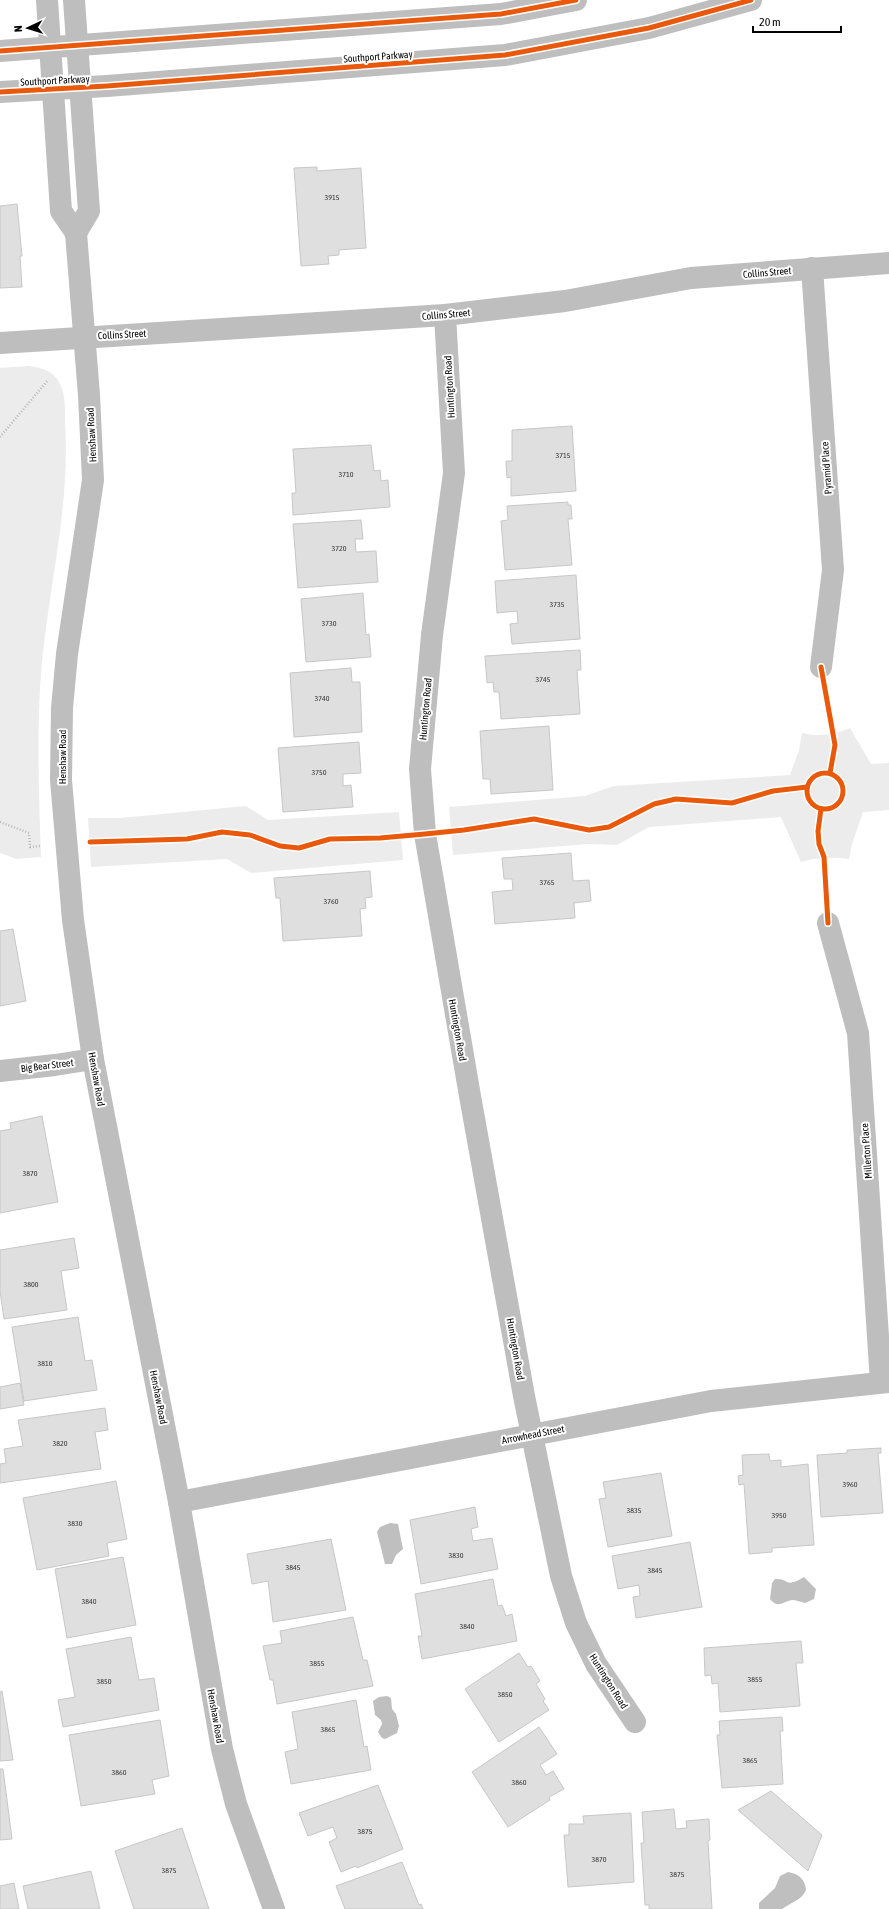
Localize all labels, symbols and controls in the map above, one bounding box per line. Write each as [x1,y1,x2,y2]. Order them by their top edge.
north arrow [8,8,48,48]
scale bar [753,8,841,34]
text: 20 m [759,15,781,29]
text: N [12,25,24,32]
street label: Southport Parkway [343,49,413,64]
street label: Southport Parkway [20,73,90,88]
house number: 3915 [324,193,340,202]
street label: Collins Street [742,265,792,280]
street label: Collins Street [421,307,471,322]
street label: Collins Street [98,328,147,341]
street label: Huntington Road [442,355,457,419]
street label: Henshaw Road [85,407,98,463]
street label: Pyramid Place [819,441,834,495]
house number: 3715 [555,451,571,460]
house number: 3710 [338,470,354,479]
house number: 3720 [331,544,347,553]
house number: 3735 [549,600,565,609]
house number: 3730 [321,619,337,628]
house number: 3745 [535,675,551,684]
street label: Huntington Road [417,677,434,741]
house number: 3740 [314,694,330,703]
street label: Henshaw Road [57,729,68,784]
house number: 3750 [311,768,327,777]
house number: 3765 [539,878,555,887]
house number: 3760 [323,897,339,906]
street label: Huntington Road [447,998,468,1062]
street label: Henshaw Road [86,1051,107,1107]
street label: Big Bear Street [20,1057,74,1074]
street label: Millerton Place [859,1122,874,1179]
house number: 3870 [22,1169,38,1178]
house number: 3800 [23,1280,39,1289]
street label: Huntington Road [505,1317,526,1381]
house number: 3810 [37,1359,53,1368]
street label: Henshaw Road [148,1369,169,1425]
street label: Arrowhead Street [501,1423,565,1446]
house number: 3820 [52,1439,68,1448]
house number: 3960 [842,1480,858,1489]
house number: 3835 [626,1506,642,1515]
house number: 3950 [771,1511,787,1520]
house number: 3830 [67,1519,83,1528]
house number: 3830 [448,1551,464,1560]
house number: 3845 [285,1563,301,1572]
house number: 3845 [647,1566,663,1575]
house number: 3840 [81,1597,97,1606]
house number: 3840 [459,1622,475,1631]
street label: Huntington Road [587,1652,630,1711]
house number: 3855 [309,1659,325,1668]
house number: 3855 [747,1675,763,1684]
house number: 3850 [96,1677,112,1686]
street label: Henshaw Road [205,1688,226,1744]
house number: 3850 [497,1690,513,1699]
house number: 3865 [320,1725,336,1734]
house number: 3865 [742,1756,758,1765]
house number: 3860 [111,1768,127,1777]
house number: 3860 [511,1778,527,1787]
house number: 3875 [357,1827,373,1836]
house number: 3870 [591,1855,607,1864]
house number: 3875 [161,1866,177,1875]
house number: 3875 [669,1870,685,1879]

